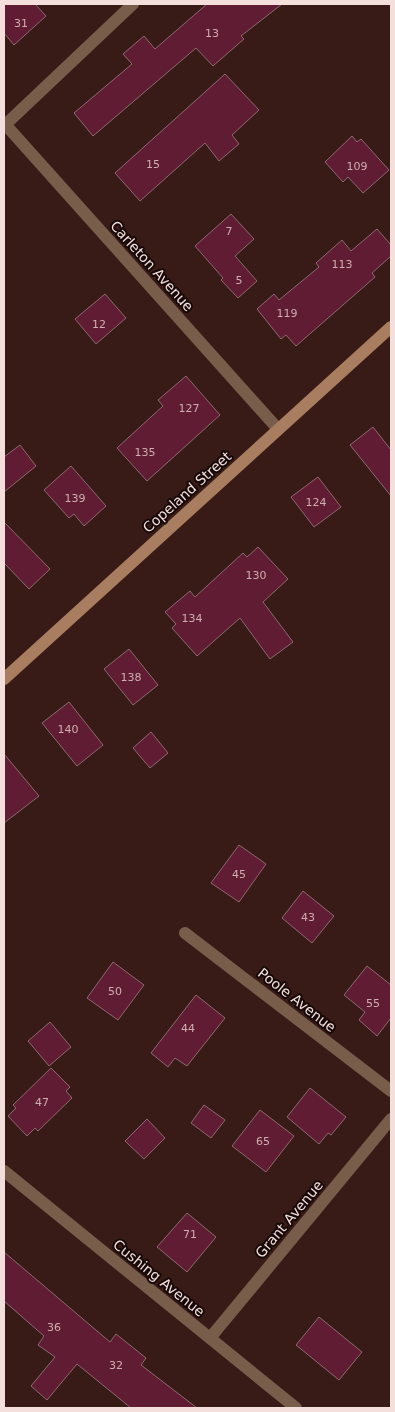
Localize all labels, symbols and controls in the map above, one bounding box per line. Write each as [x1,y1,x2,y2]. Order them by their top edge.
house number: 31 [14,17,28,30]
house number: 13 [205,27,219,40]
house number: 15 [146,158,160,171]
house number: 109 [347,160,368,173]
street label: Carleton Avenue [107,218,197,314]
house number: 7 [226,225,233,238]
house number: 113 [332,258,353,271]
house number: 5 [236,274,243,287]
house number: 119 [277,307,298,320]
house number: 12 [92,318,106,331]
house number: 127 [179,402,200,415]
house number: 135 [135,446,156,459]
street label: Copeland Street [140,448,235,536]
house number: 139 [65,492,86,505]
house number: 124 [306,496,327,509]
house number: 130 [246,569,267,582]
house number: 134 [182,612,203,625]
house number: 138 [121,671,142,684]
house number: 140 [58,723,79,736]
house number: 45 [232,868,246,881]
house number: 43 [301,911,315,924]
street label: Poole Avenue [255,965,339,1035]
house number: 50 [108,985,122,998]
house number: 55 [366,997,380,1010]
house number: 44 [181,1022,195,1035]
house number: 47 [35,1096,49,1109]
house number: 65 [256,1135,270,1148]
street label: Grant Avenue [252,1177,326,1261]
house number: 71 [183,1228,197,1241]
street label: Cushing Avenue [110,1236,208,1320]
house number: 36 [47,1321,61,1334]
house number: 32 [109,1359,123,1372]

